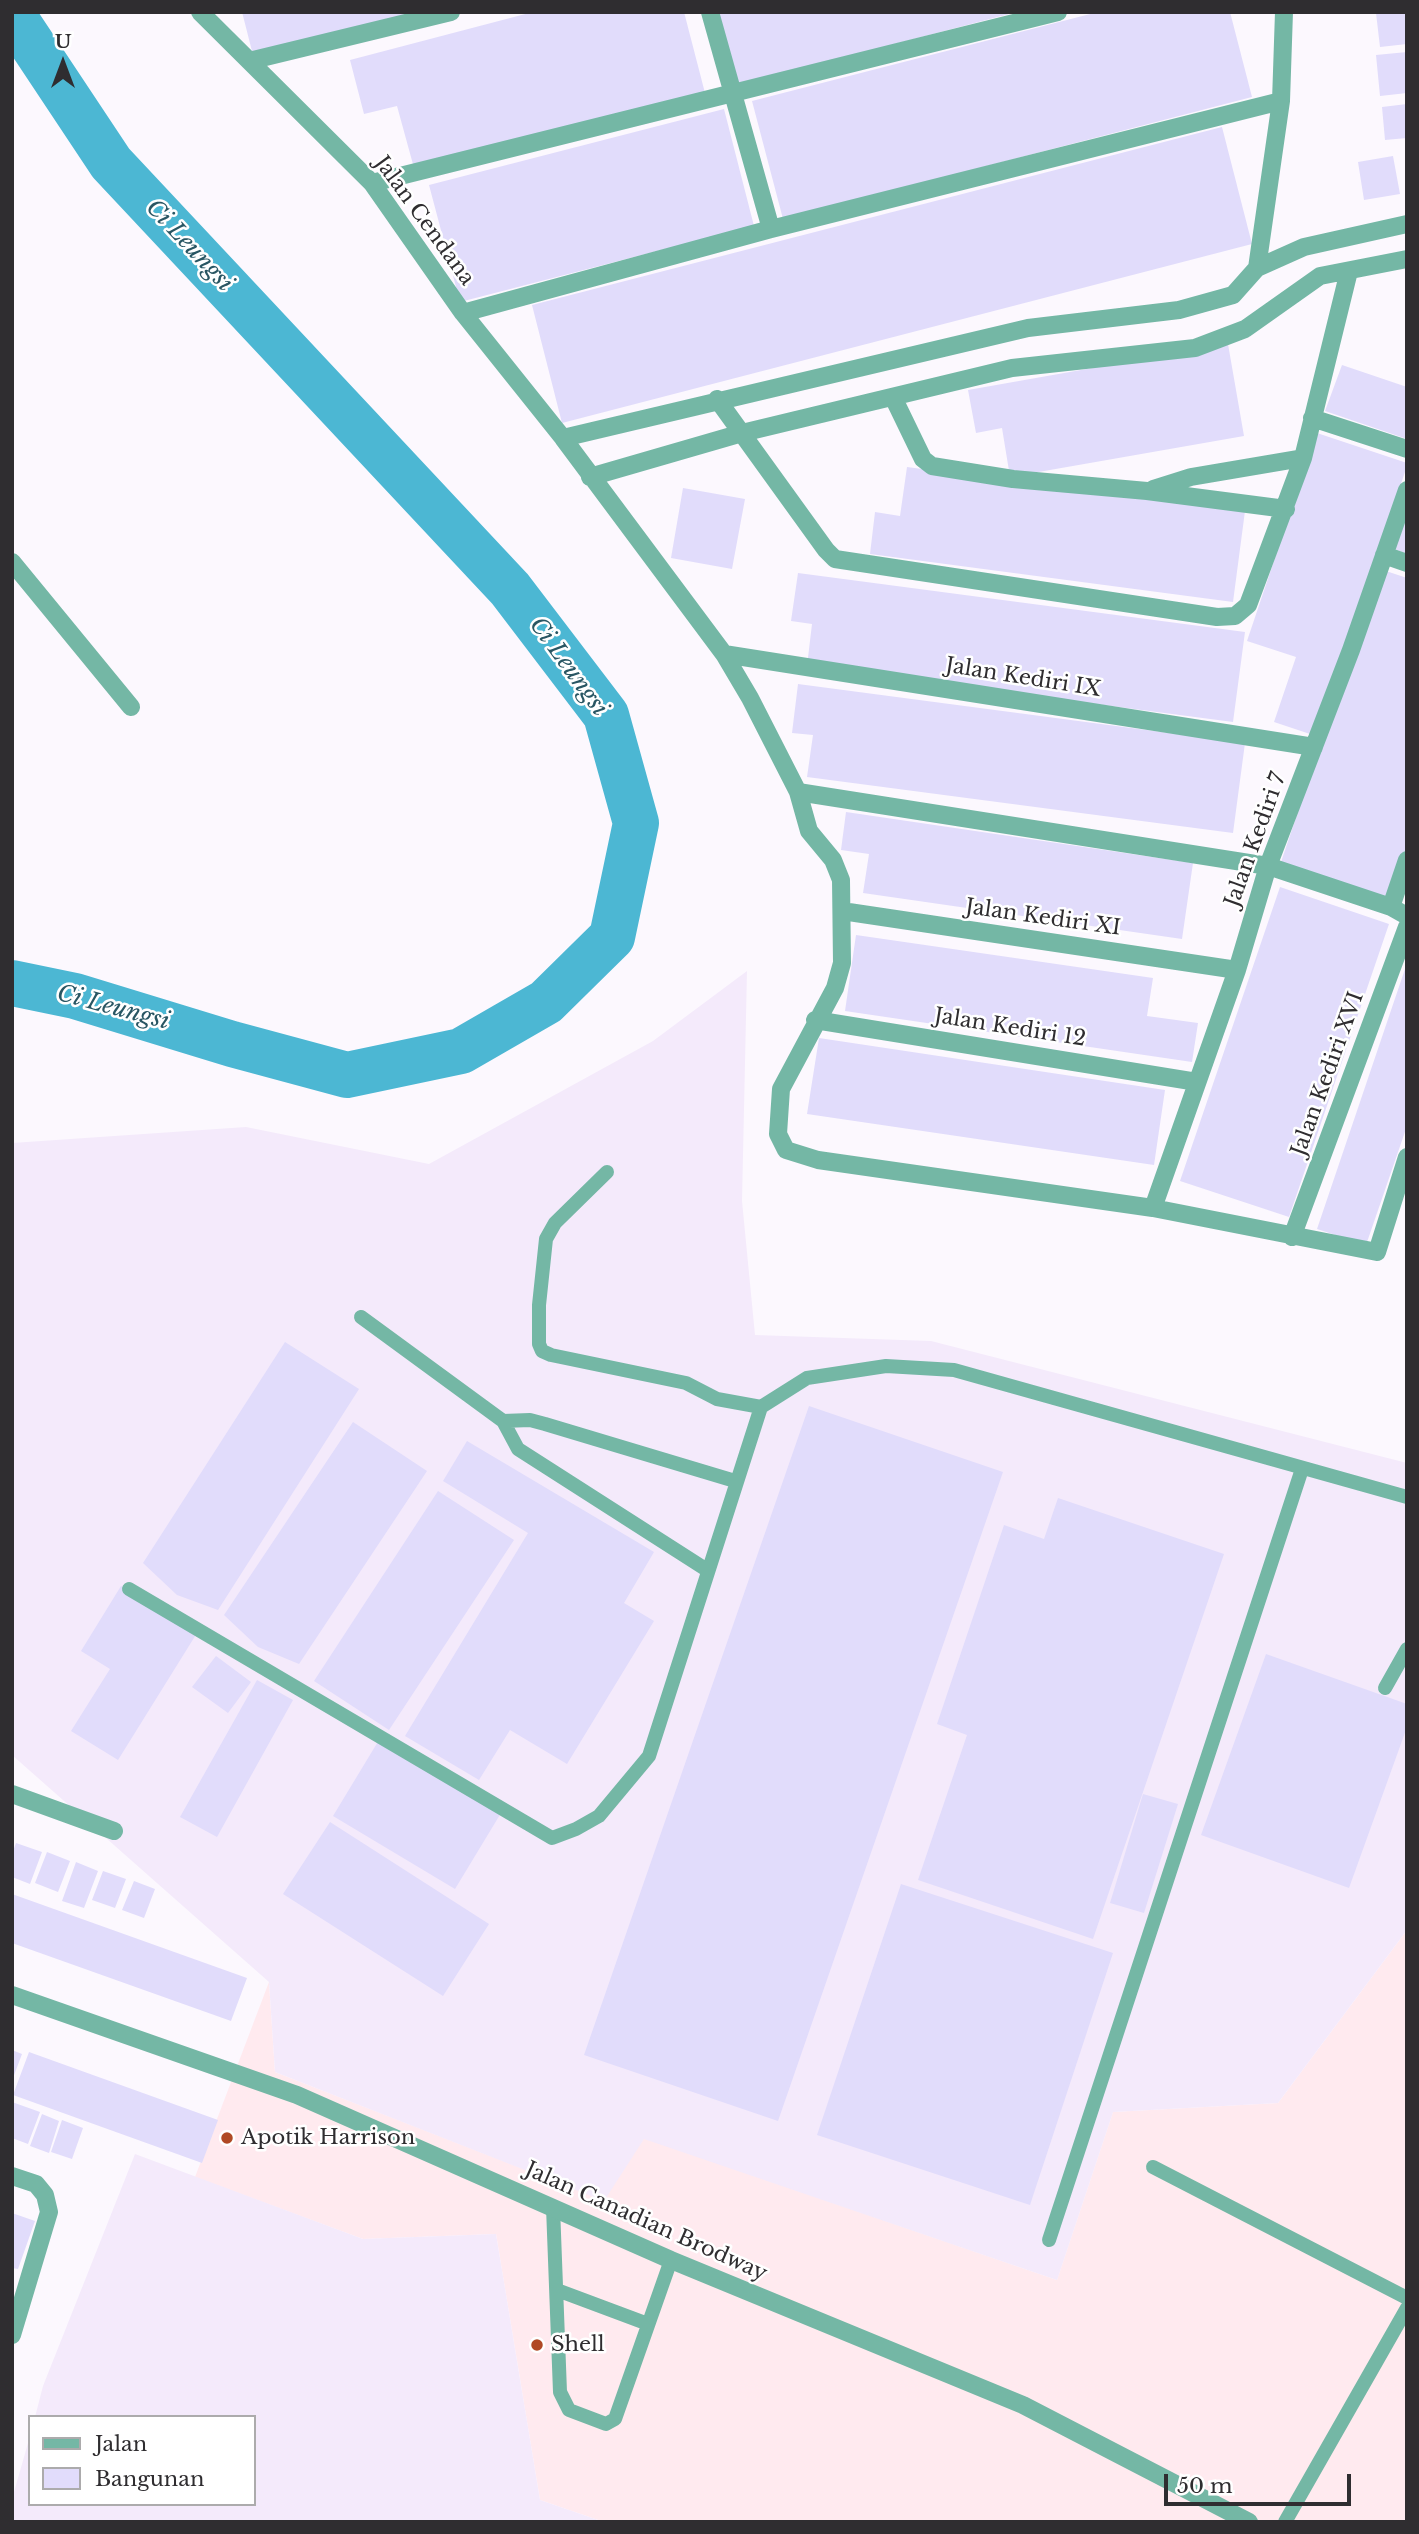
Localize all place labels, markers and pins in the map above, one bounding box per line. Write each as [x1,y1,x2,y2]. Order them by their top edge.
place label: Apotik Harrison [241,2125,415,2151]
marker: Apotik Harrison [219,2130,235,2146]
place label: Shell [551,2332,605,2358]
marker: Shell [529,2337,545,2353]

